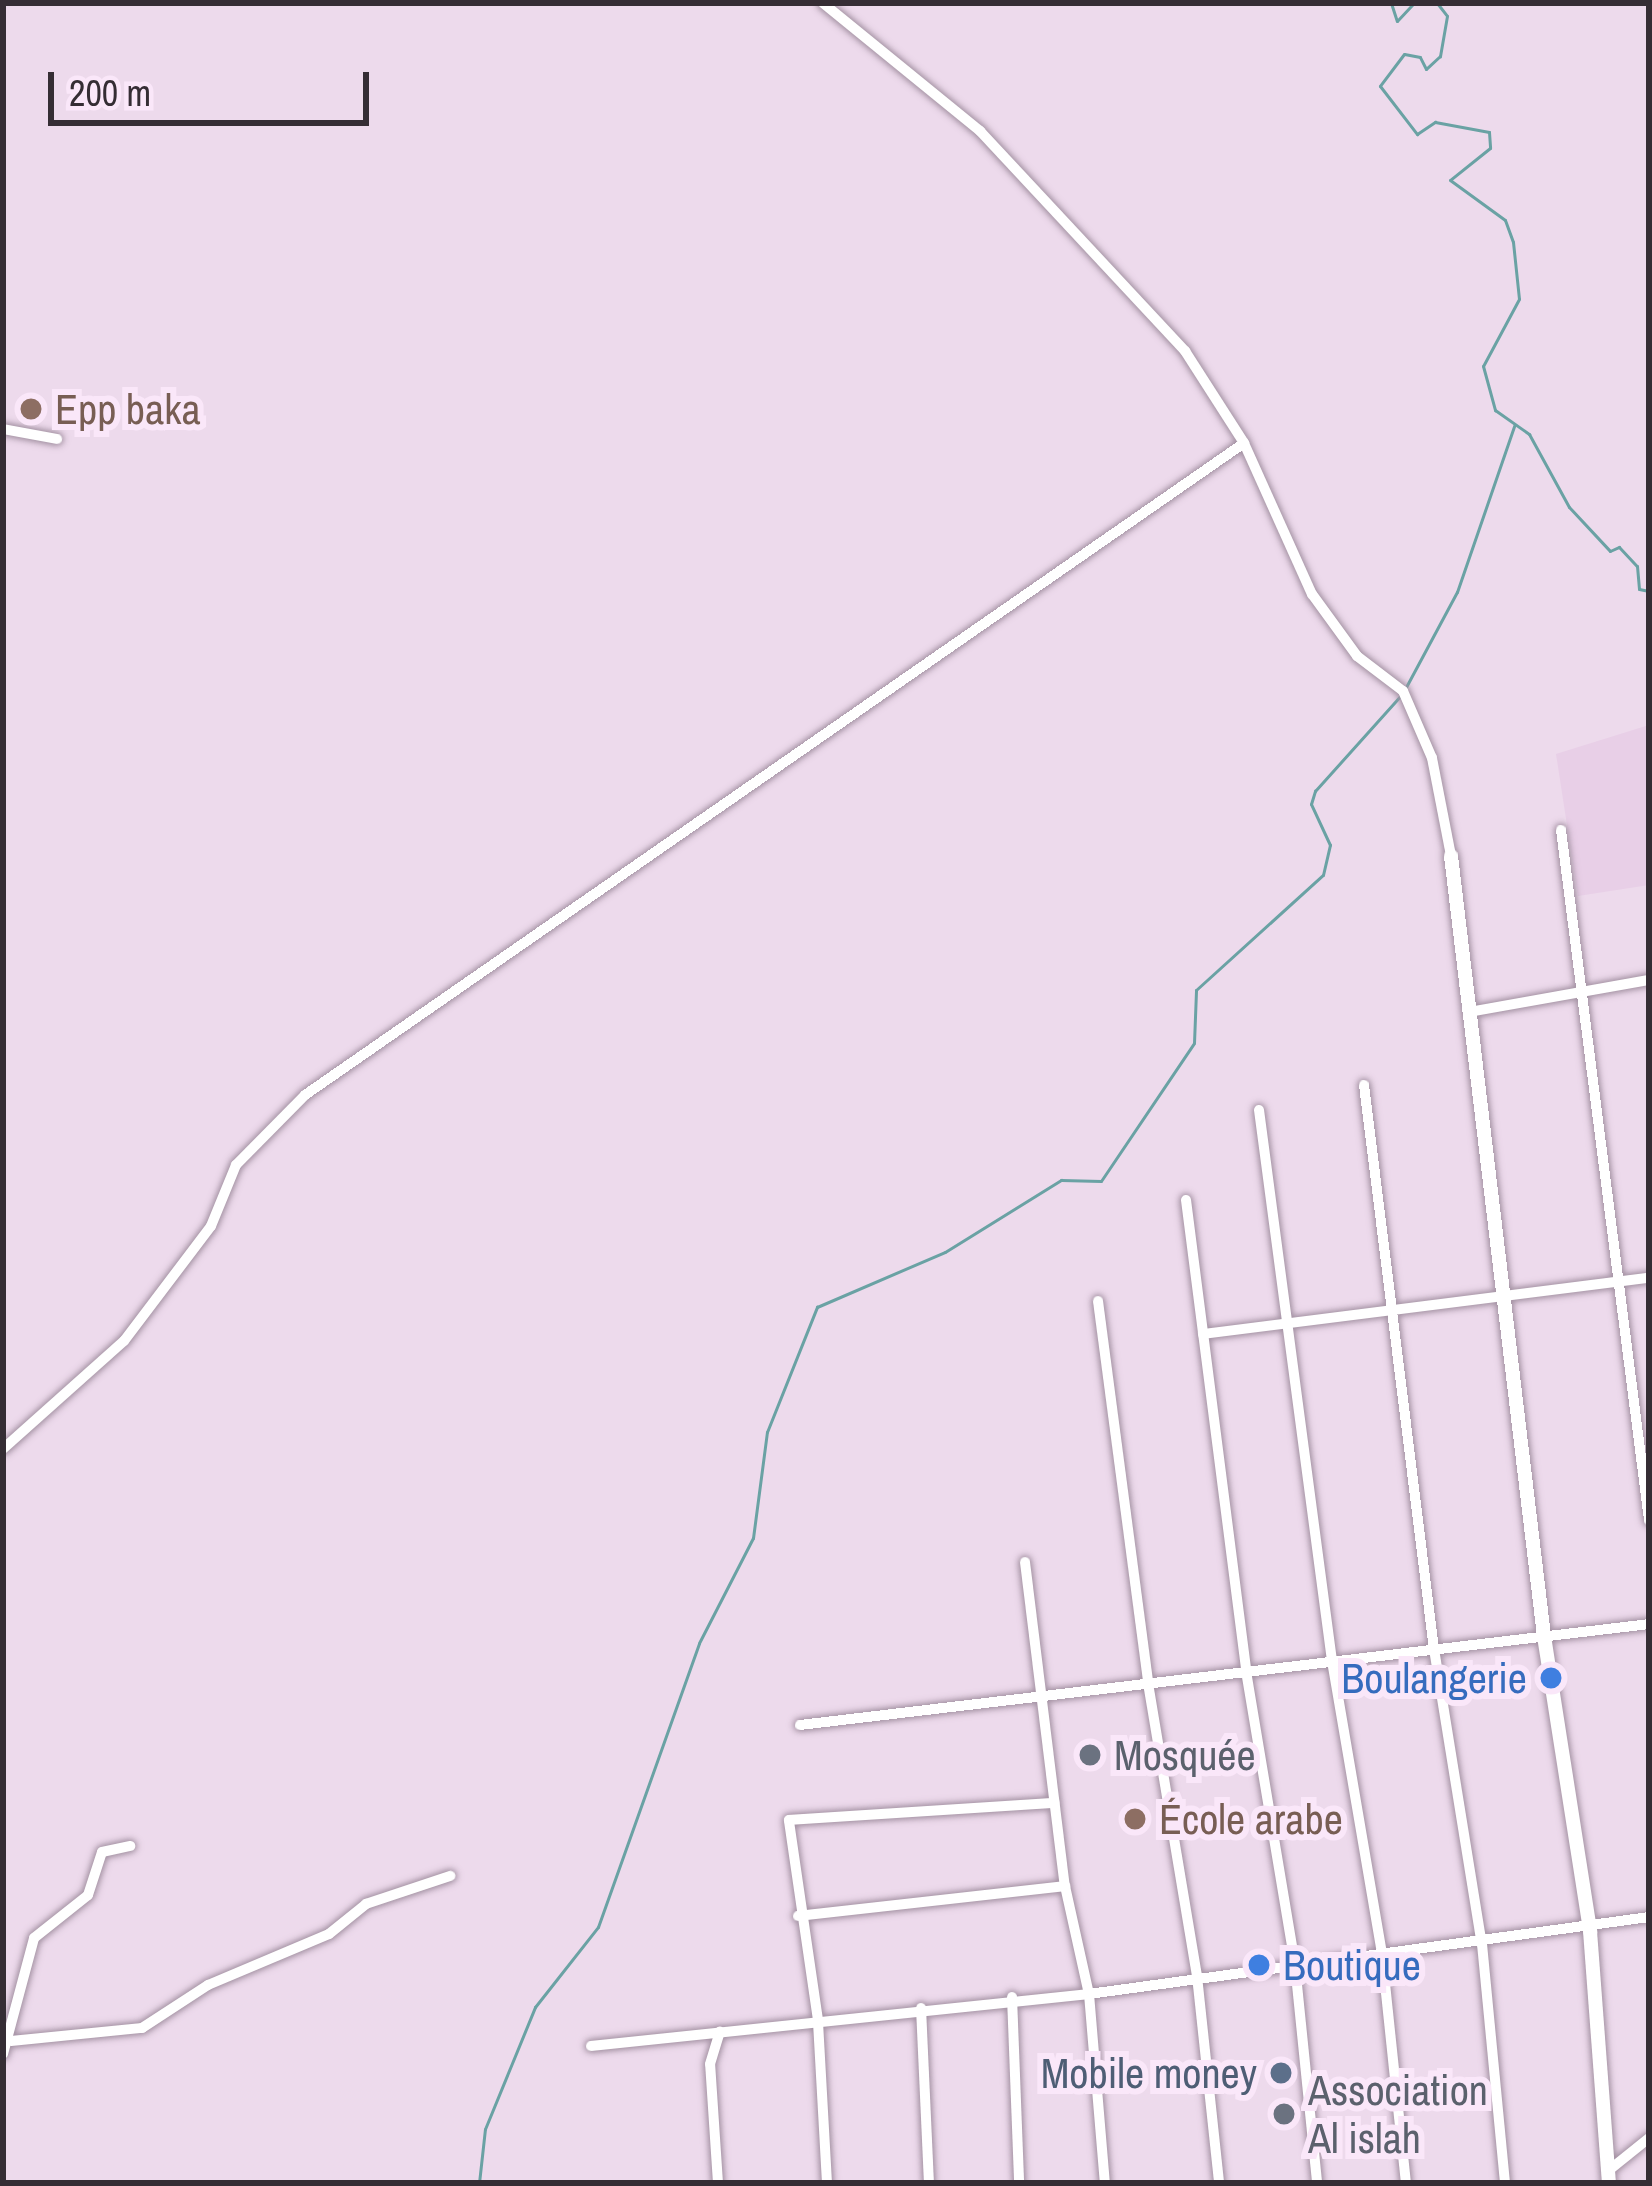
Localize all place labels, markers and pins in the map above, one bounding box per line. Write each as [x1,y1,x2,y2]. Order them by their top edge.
place label: Epp baka [55,384,201,434]
marker: Epp baka [18,396,44,422]
place label: Boulangerie [1341,1653,1527,1703]
marker: Boulangerie [1538,1665,1564,1691]
place label: Mosquée [1114,1730,1256,1780]
marker: Mosquée [1077,1742,1103,1768]
place label: École arabe [1159,1794,1343,1844]
marker: École arabe [1122,1806,1148,1832]
place label: Boutique [1283,1940,1421,1990]
marker: Boutique [1246,1952,1272,1978]
place label: Mobile money [1041,2048,1257,2098]
marker: Mobile money [1268,2060,1294,2086]
place label: Association Al islah [1308,2065,1488,2164]
marker: Association Al islah [1271,2101,1297,2127]

